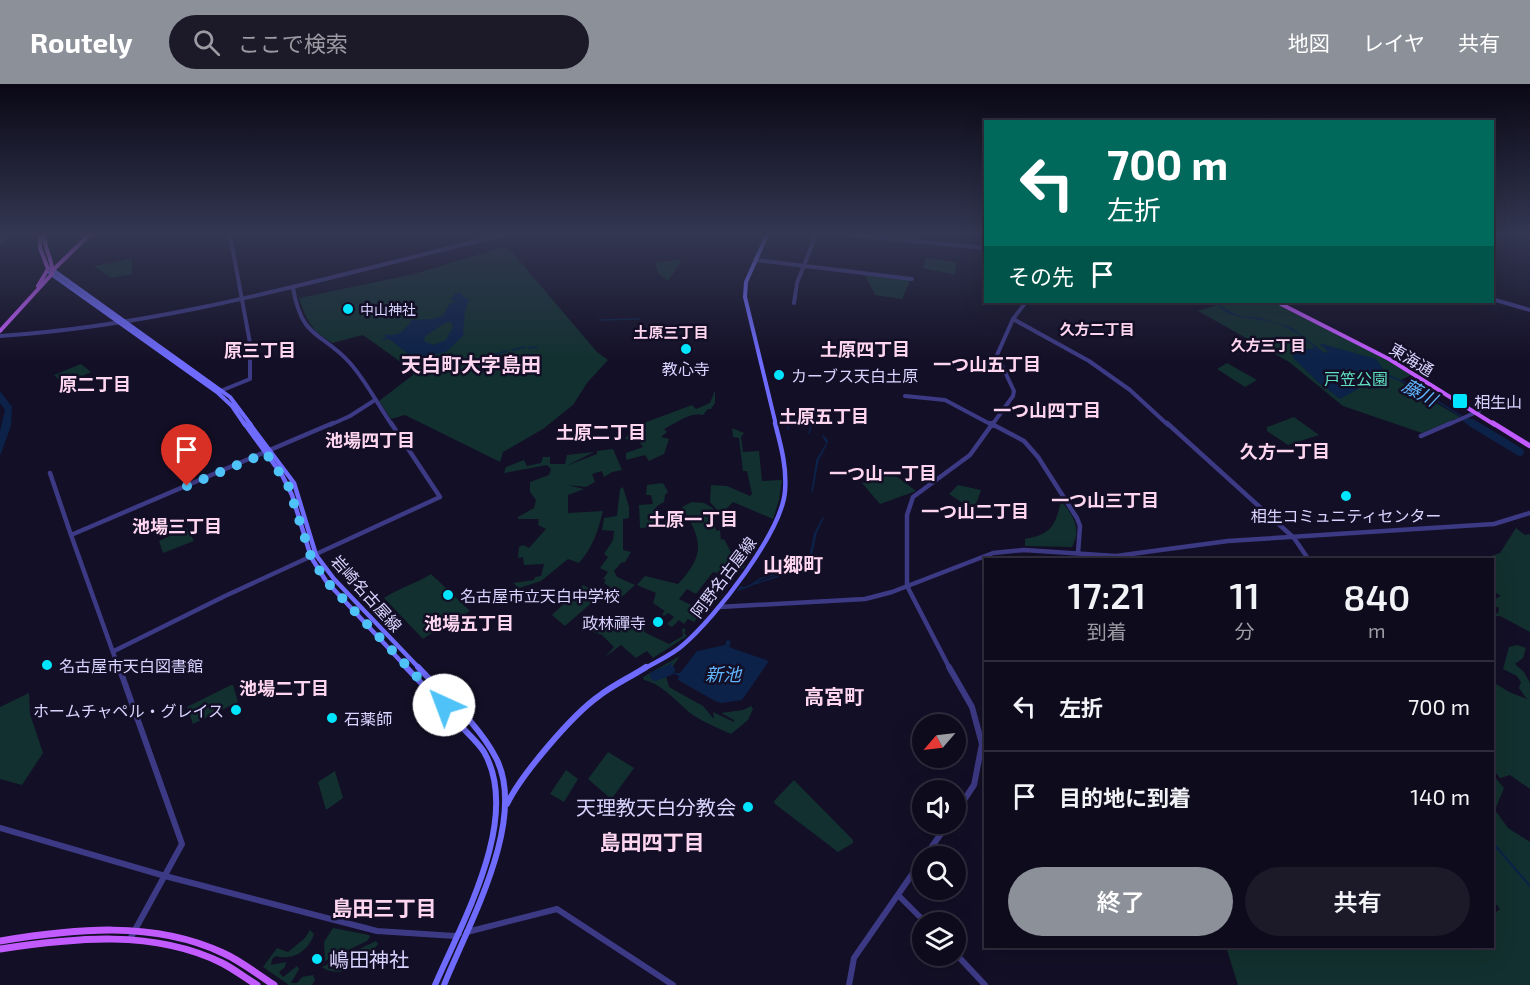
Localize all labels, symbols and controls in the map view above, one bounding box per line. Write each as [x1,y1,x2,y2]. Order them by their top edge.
search box [169,15,589,69]
text: Routely [30,25,133,59]
icon: search [190,26,223,59]
text: ここで検索 [238,30,348,56]
text: 地図 [1288,30,1330,55]
text: レイヤ [1363,30,1425,55]
text: 共有 [1458,30,1500,55]
text: 700 m [1107,138,1228,188]
icon: left [1008,144,1086,222]
text: 左折 [1107,193,1161,225]
icon: arrive [1086,258,1119,291]
text: その先 [1008,263,1074,289]
place label: 中山神社 [360,301,416,318]
marker: 中山神社 [341,302,355,316]
district label: 久方二丁目 [1059,320,1135,338]
district label: 土原三丁目 [633,323,709,341]
district label: 久方三丁目 [1230,336,1306,354]
district label: 土原四丁目 [820,338,910,360]
street label: 東海通 [1387,338,1437,380]
district label: 原三丁目 [224,339,296,361]
marker: 教心寺 [679,342,693,356]
district label: 天白町大字島田 [401,352,541,376]
district label: 一つ山五丁目 [933,353,1041,375]
place label: 教心寺 [662,359,710,378]
place label: カーブス天白土原 [791,366,918,385]
marker: カーブス天白土原 [772,368,786,382]
park label: 戸笠公園 [1324,369,1388,388]
district label: 原二丁目 [59,373,131,395]
water label: 藤川 [1399,374,1443,411]
marker: 相生山 [1451,392,1469,410]
place label: 相生山 [1474,392,1522,411]
district label: 一つ山四丁目 [993,399,1101,421]
district label: 土原五丁目 [779,405,869,427]
district label: 土原二丁目 [556,421,646,443]
pin [161,424,212,486]
district label: 池場四丁目 [325,429,415,451]
icon: arrive [170,433,203,466]
district label: 久方一丁目 [1240,440,1330,462]
district label: 一つ山一丁目 [829,462,937,484]
district label: 一つ山三丁目 [1051,489,1159,511]
marker: 相生コミュニティセンター [1339,489,1353,503]
district label: 一つ山二丁目 [921,500,1029,522]
place label: 相生コミュニティセンター [1250,506,1442,525]
district label: 土原一丁目 [648,508,738,530]
district label: 池場三丁目 [132,515,222,537]
street label: 阿野名古屋線 [687,533,759,621]
street label: 岩崎名古屋線 [328,551,406,635]
district label: 山郷町 [763,552,823,576]
text: 17:21 [1068,573,1146,616]
text: 11 [1230,573,1260,616]
text: 840 [1343,575,1410,618]
place label: 名古屋市立天白中学校 [460,586,620,605]
marker: 名古屋市立天白中学校 [441,588,455,602]
district label: 池場五丁目 [424,612,514,634]
place label: 政林禪寺 [582,613,646,632]
marker: 政林禪寺 [651,615,665,629]
text: m [1368,618,1386,642]
text: 到着 [1087,619,1127,643]
text: 分 [1235,619,1255,643]
place label: 名古屋市天白図書館 [59,656,203,675]
marker: 名古屋市天白図書館 [40,658,54,672]
water label: 新池 [705,663,743,685]
position arrow [412,673,476,737]
district label: 池場二丁目 [239,677,329,699]
district label: 高宮町 [804,684,864,708]
icon: left [1008,690,1041,723]
text: 700 m [1408,693,1470,719]
text: 左折 [1059,694,1103,720]
place label: ホームチャペル・グレイス [33,701,224,720]
marker: ホームチャペル・グレイス [229,703,243,717]
place label: 石薬師 [344,709,392,728]
marker: 石薬師 [325,711,339,725]
north arrow [912,714,966,768]
map controls [912,714,966,966]
button: sound [912,780,966,834]
icon: arrive [1008,780,1041,813]
text: 140 m [1410,783,1470,809]
text: 目的地に到着 [1059,784,1191,810]
place label: 天理教天白分教会 [576,795,736,819]
marker: 天理教天白分教会 [741,800,755,814]
district label: 島田四丁目 [600,829,705,854]
button: search [912,846,966,900]
button: 終了 [1008,867,1233,936]
button: 共有 [1245,867,1470,936]
district label: 島田三丁目 [332,895,437,920]
button: layers [912,912,966,966]
place label: 嶋田神社 [329,947,409,971]
marker: 嶋田神社 [310,952,324,966]

